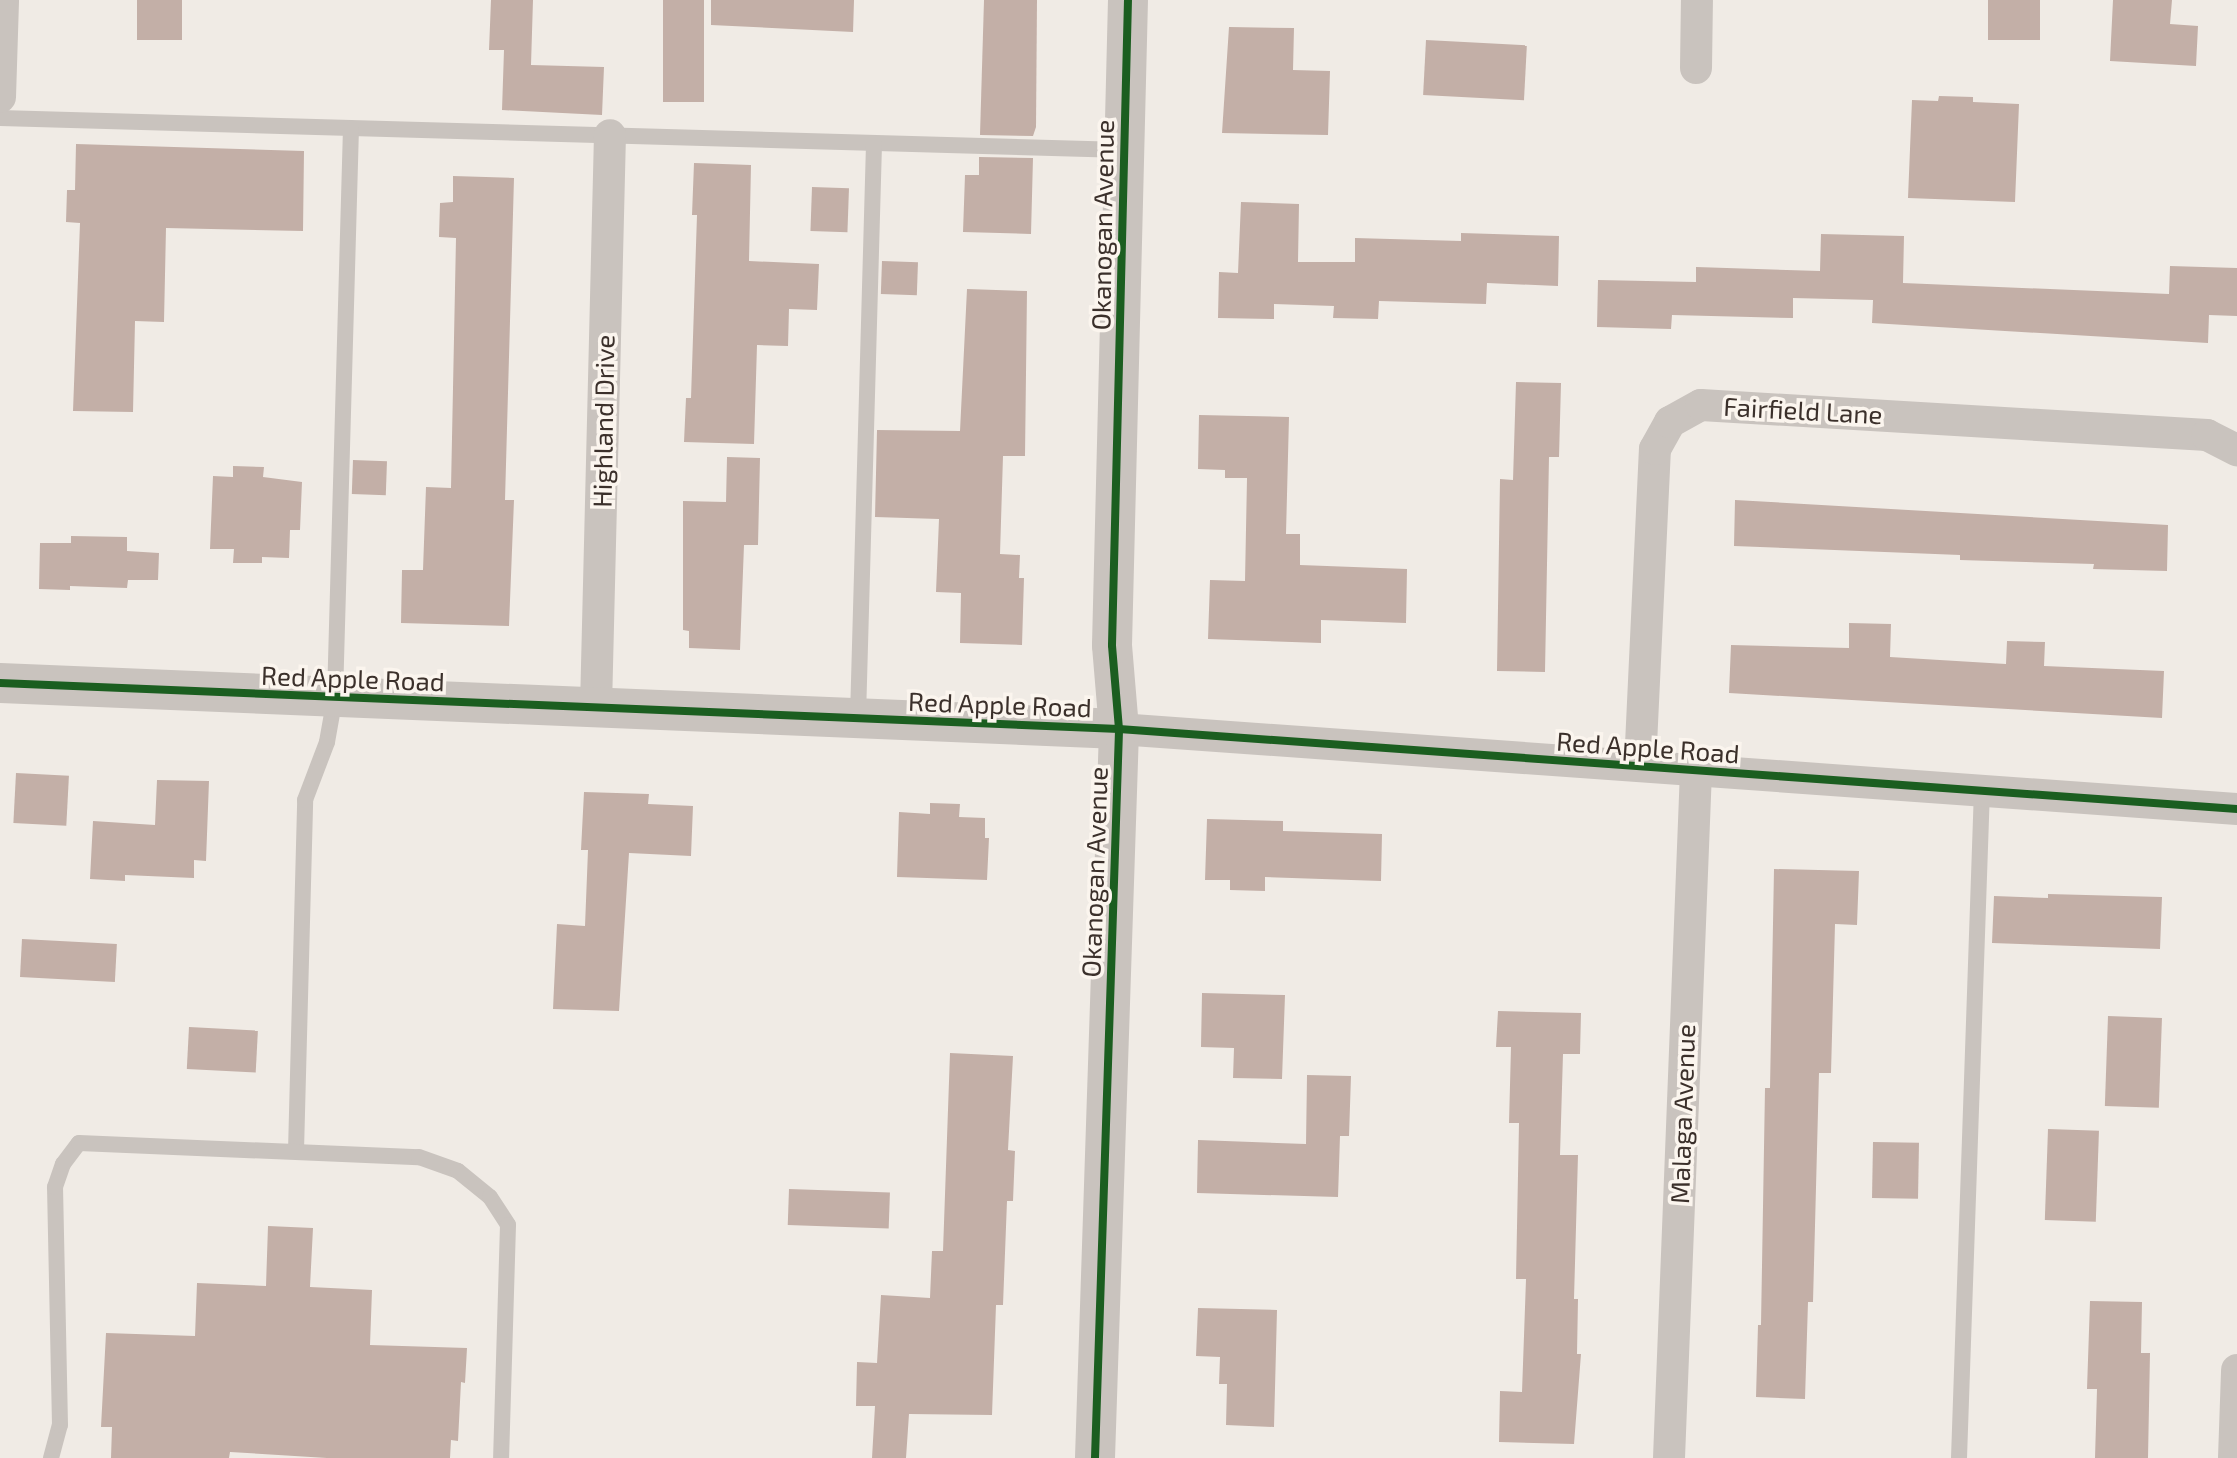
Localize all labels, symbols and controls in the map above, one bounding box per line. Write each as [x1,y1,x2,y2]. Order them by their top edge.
street label: Okanogan Avenue [1085,119,1119,331]
street label: Highland Drive [586,334,620,508]
street label: Fairfield Lane [1723,390,1883,430]
street label: Red Apple Road [260,659,446,697]
street label: Red Apple Road [907,685,1093,723]
street label: Red Apple Road [1555,725,1741,769]
street label: Okanogan Avenue [1075,766,1113,978]
street label: Malaga Avenue [1663,1023,1701,1205]

